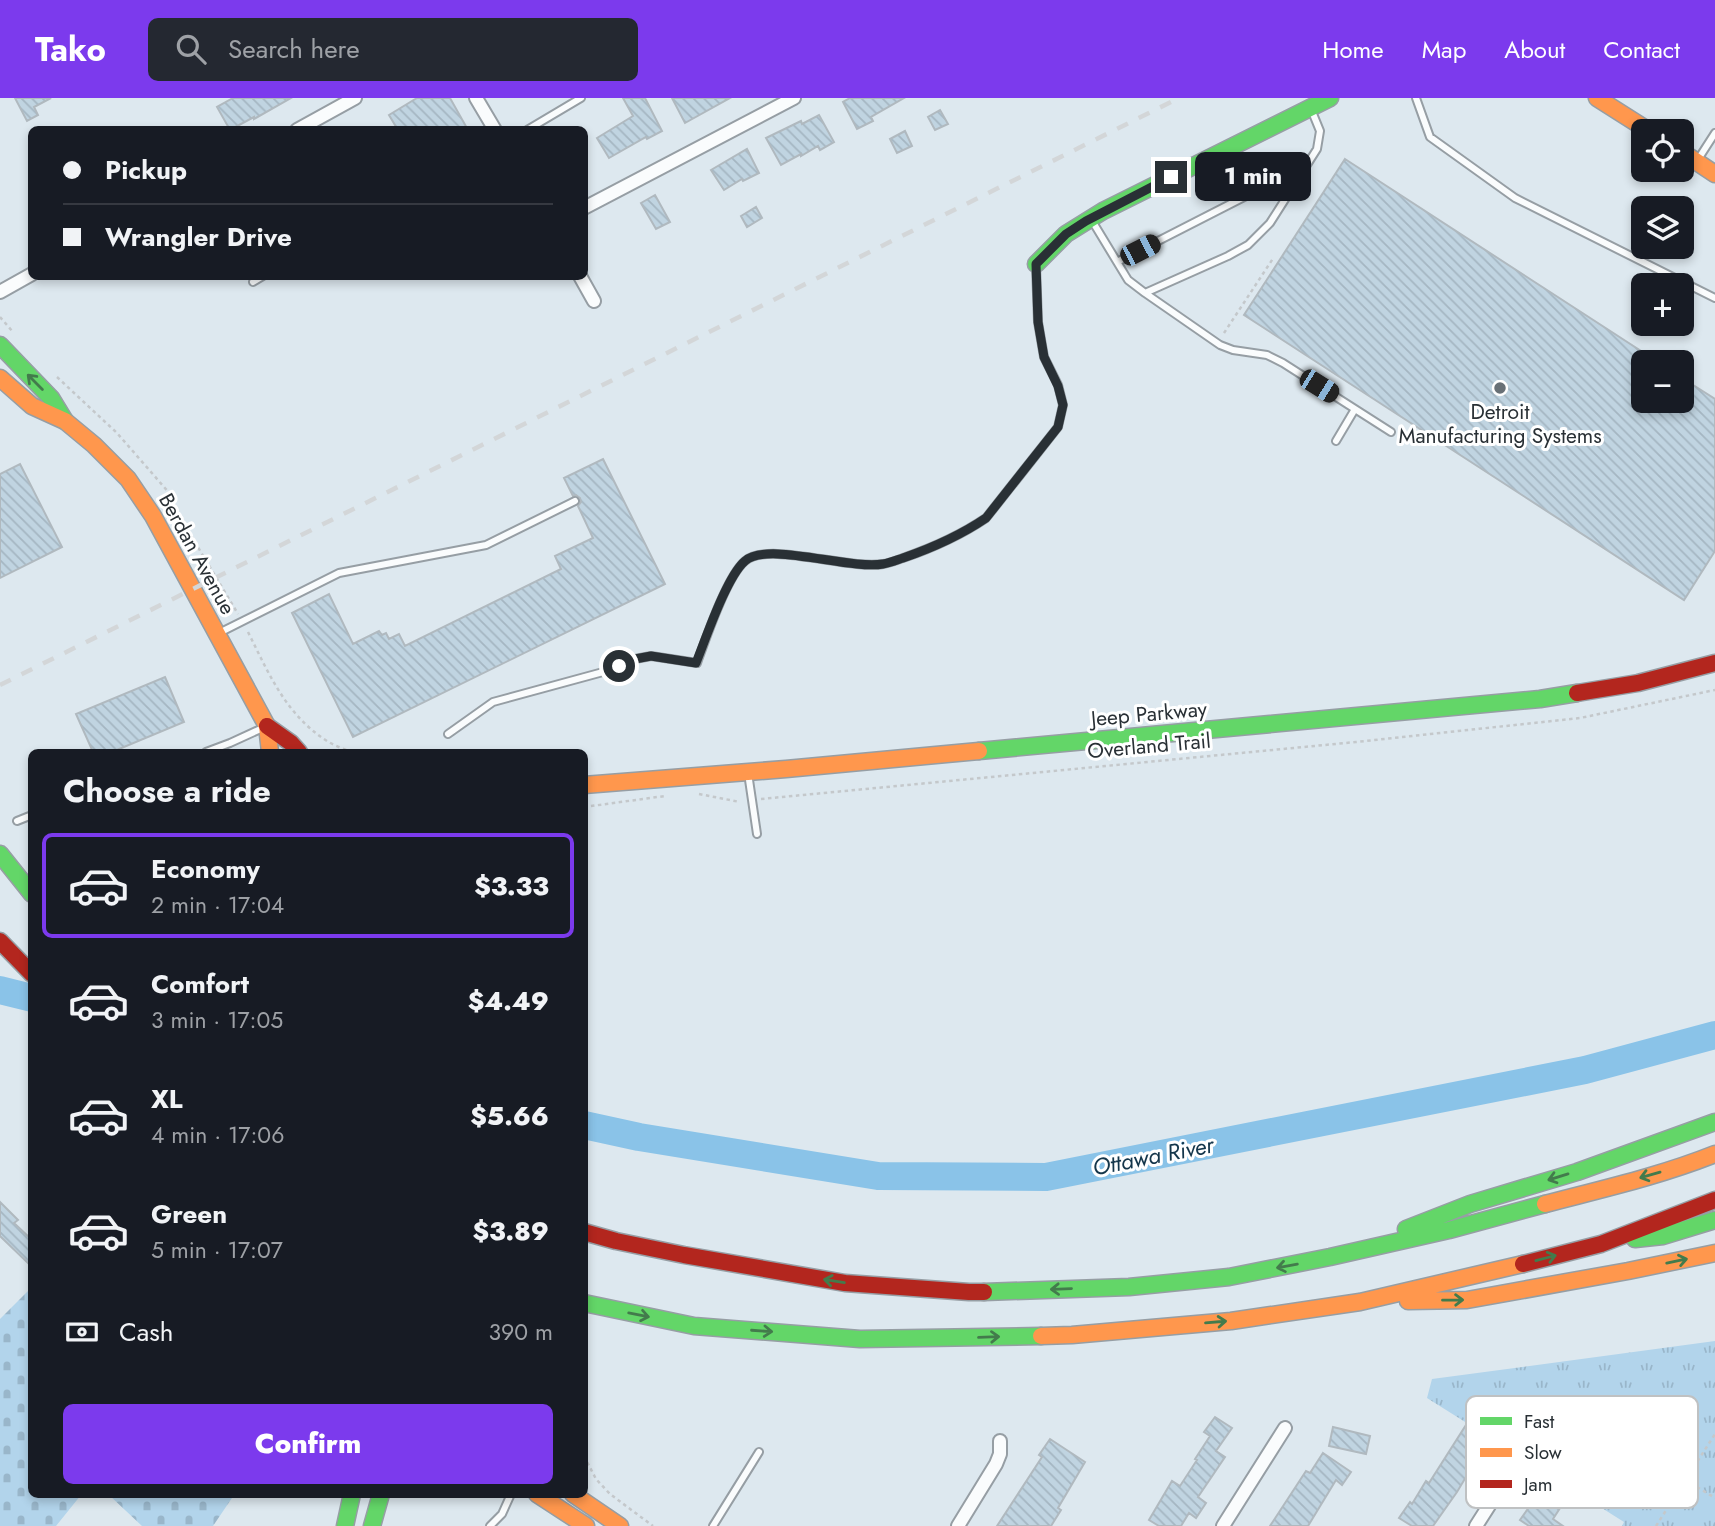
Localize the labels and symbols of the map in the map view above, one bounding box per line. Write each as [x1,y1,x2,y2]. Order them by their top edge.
callout: 1 min [1196,153,1311,202]
route end [1155,161,1187,193]
car [1117,231,1164,269]
car [1296,366,1343,406]
one-way arrow [26,373,43,390]
marker: Detroit Manufacturing Systems [1492,380,1508,396]
place label: Detroit Manufacturing Systems [1398,397,1602,451]
street label: Berdan Avenue [151,488,243,620]
route start [603,650,635,682]
street label: Jeep Parkway [1087,694,1209,734]
street label: Overland Trail [1086,726,1212,766]
water label: Ottawa River [1090,1127,1218,1184]
one-way arrow [1640,1170,1662,1183]
one-way arrow [1548,1172,1570,1185]
one-way arrow [1534,1251,1557,1264]
one-way arrow [1665,1253,1688,1267]
one-way arrow [1276,1260,1299,1273]
one-way arrow [823,1274,846,1287]
one-way arrow [1050,1283,1073,1296]
one-way arrow [1441,1294,1464,1307]
one-way arrow [627,1308,650,1322]
one-way arrow [1205,1315,1227,1328]
one-way arrow [750,1325,773,1338]
one-way arrow [978,1330,1001,1343]
legend [1466,1396,1698,1508]
text: Fast [1524,1408,1555,1435]
text: Slow [1524,1439,1562,1466]
text: Jam [1521,1471,1553,1498]

